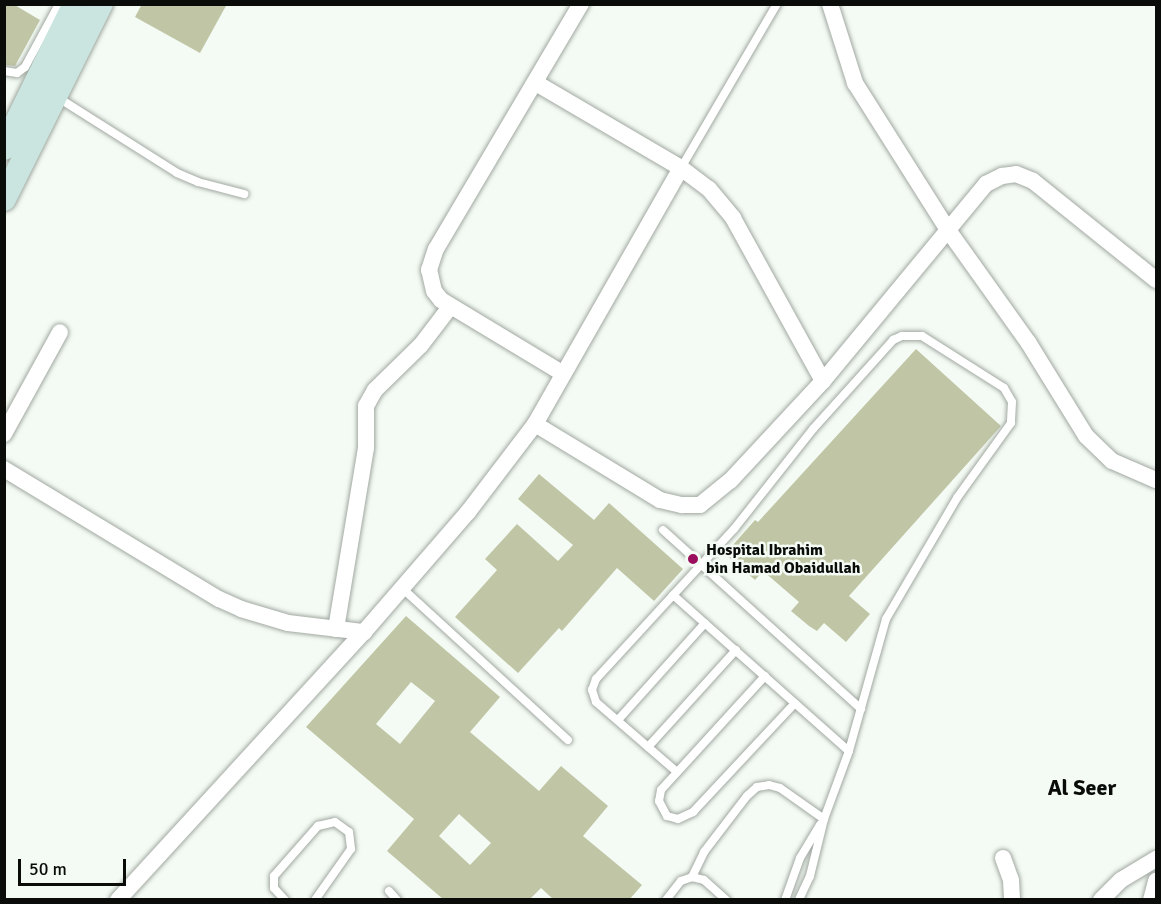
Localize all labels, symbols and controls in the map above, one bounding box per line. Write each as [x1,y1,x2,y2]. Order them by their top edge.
place label: Hospital Ibrahim bin Hamad Obaidullah [706,540,860,578]
marker: Hospital Ibrahim bin Hamad Obaidullah [684,550,702,568]
district label: Al Seer [1048,775,1116,801]
scale bar [21,847,129,885]
text: 50 m [29,858,67,880]

